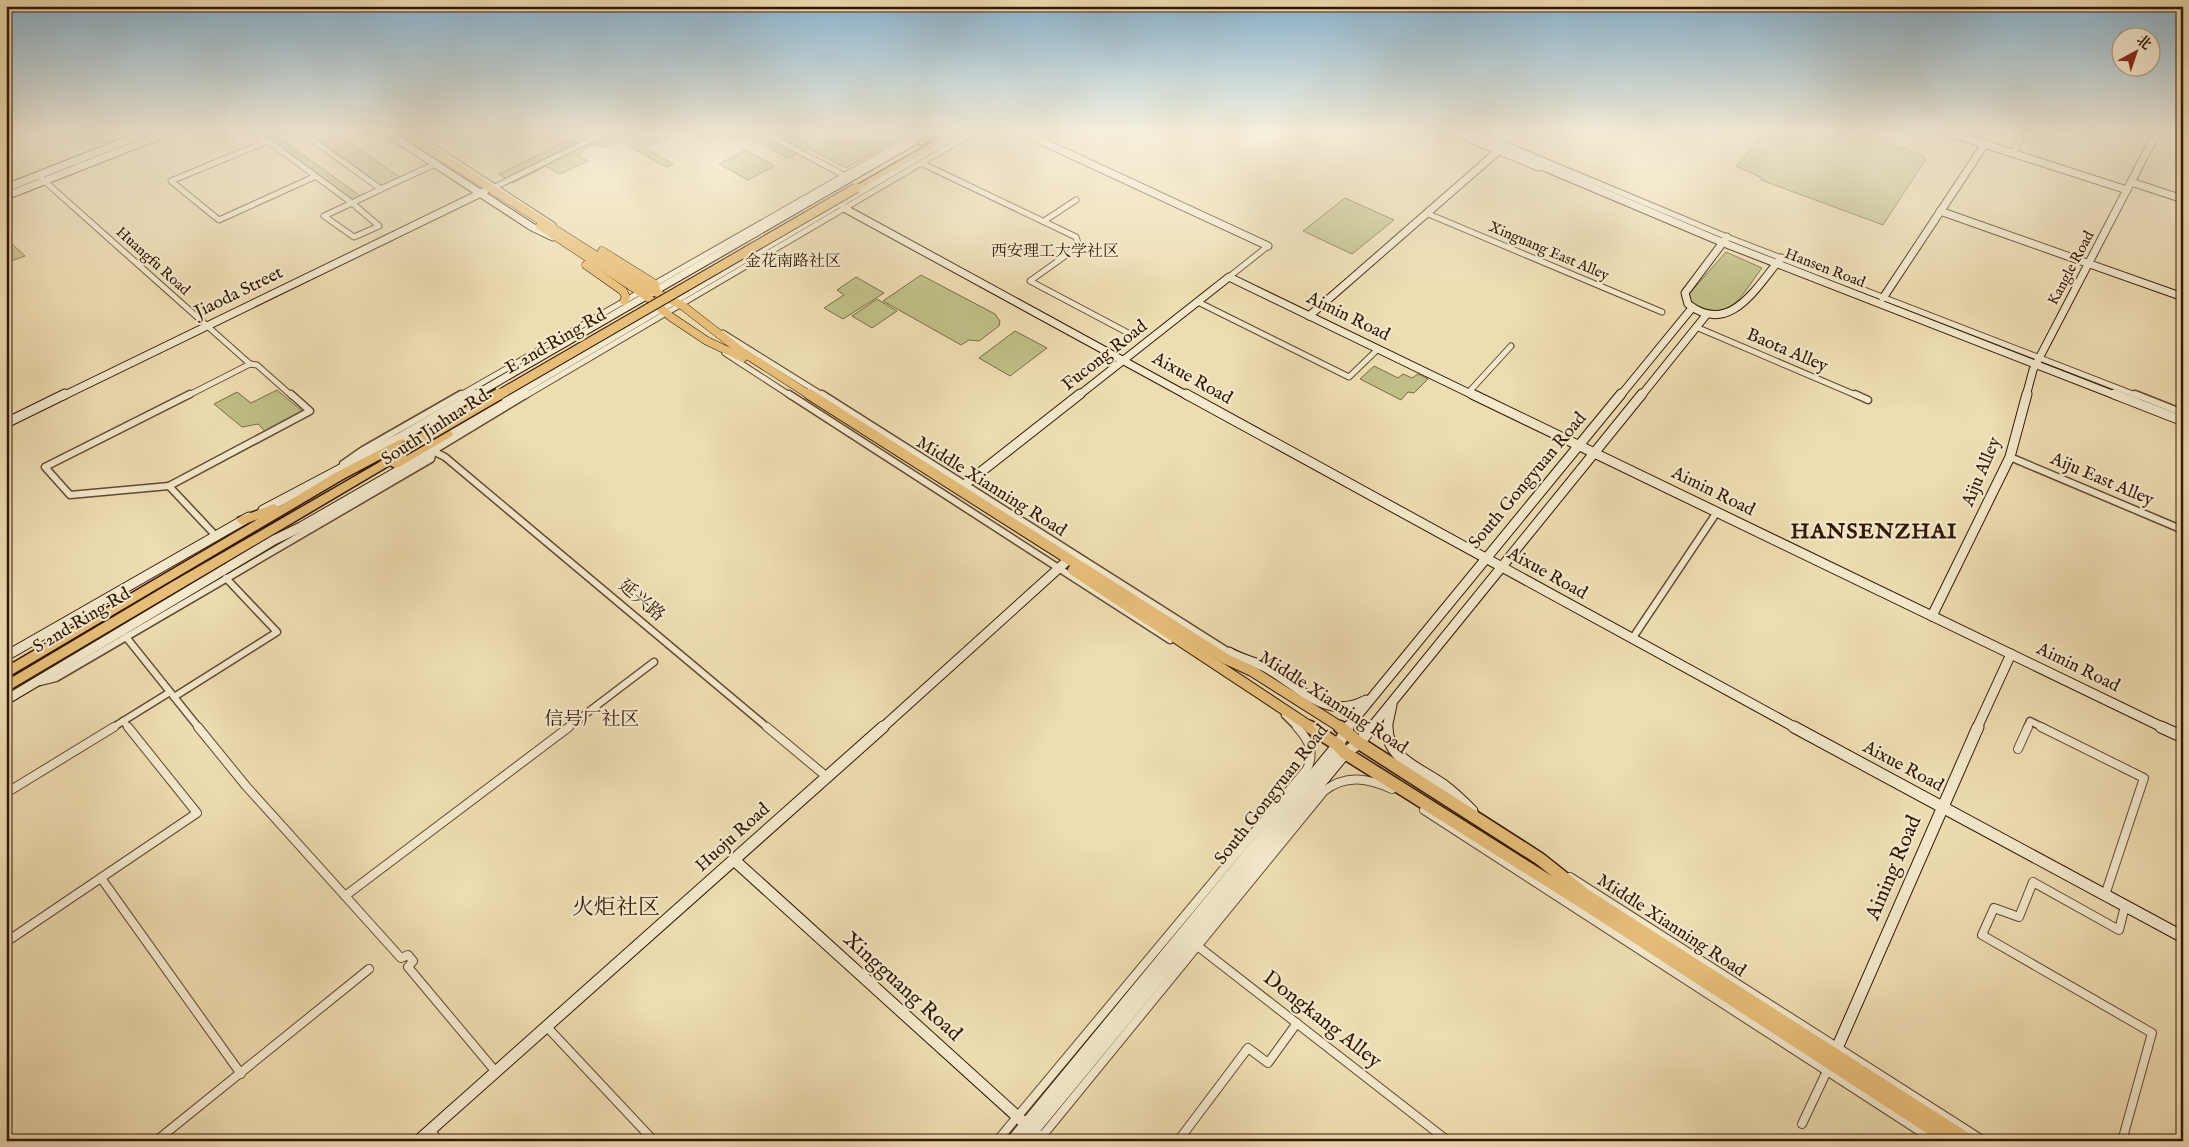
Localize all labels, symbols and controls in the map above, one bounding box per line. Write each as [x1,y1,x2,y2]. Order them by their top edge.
north arrow [2112,28,2162,78]
text: 北 [2133,31,2155,54]
street label: Xinguang East Alley [1486,217,1613,285]
street label: Huangfu Road [112,223,195,300]
street label: Kangle Road [2043,227,2099,308]
district label: 西安理工大学社区 [991,242,1119,262]
street label: Hansen Road [1782,244,1869,292]
district label: 金花南路社区 [745,252,841,272]
street label: Jiaoda Street [189,262,287,325]
street label: Aimin Road [1302,287,1394,347]
street label: E 2nd Ring Rd [501,304,611,380]
street label: Fucong Road [1058,315,1153,396]
street label: Baota Alley [1743,324,1831,379]
street label: Aixue Road [1147,347,1236,411]
street label: South Jinhua Rd. [377,383,497,471]
street label: South Gongyuan Road [1464,407,1592,554]
street label: Middle Xianning Road [912,431,1071,543]
street label: Aiju Alley [1957,434,2007,511]
street label: Aiju East Alley [2046,447,2157,512]
street label: Aimin Road [1667,462,1759,522]
district label: HANSENZHAI [1791,518,1957,546]
street label: Aixue Road [1502,542,1591,606]
street label: 延兴路 [613,575,669,627]
street label: S 2nd Ring Rd [29,583,135,659]
street label: Aimin Road [2032,638,2124,698]
street label: Middle Xianning Road [1254,646,1412,760]
district label: 信号厂社区 [544,708,640,732]
street label: South Gongyuan Road [1210,720,1334,870]
street label: Aixue Road [1858,736,1948,798]
street label: Huoju Road [691,798,775,877]
street label: Aining Road [1859,811,1928,925]
street label: Middle Xianning Road [1592,869,1750,983]
district label: 火炬社区 [572,894,660,922]
street label: Xingguang Road [837,926,968,1048]
street label: Dongkang Alley [1257,965,1387,1075]

